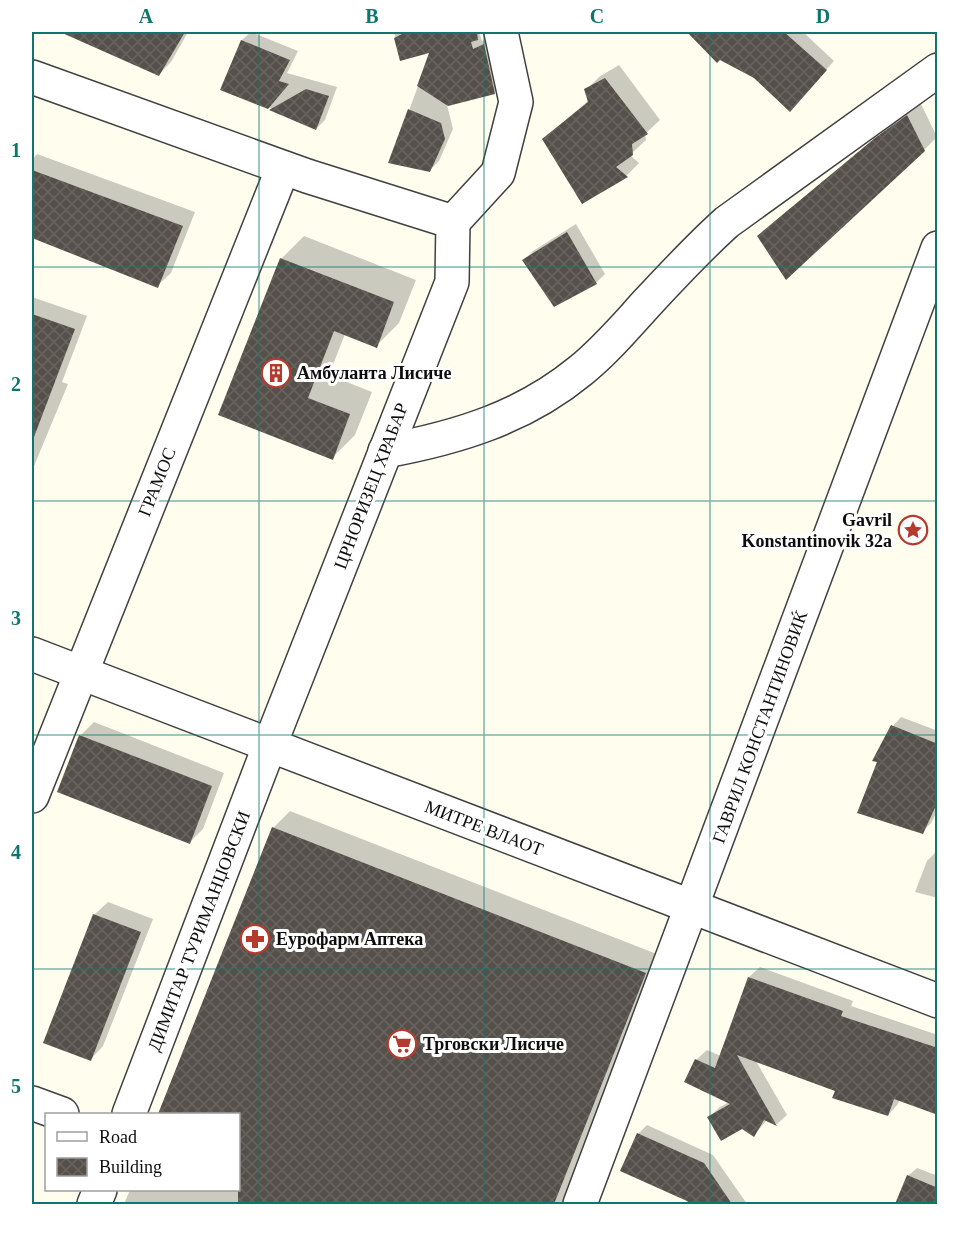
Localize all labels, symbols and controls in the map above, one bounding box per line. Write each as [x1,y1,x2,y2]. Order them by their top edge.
text: A [139,5,154,27]
text: B [365,5,379,27]
text: C [590,5,604,27]
text: D [816,5,830,27]
text: 1 [11,139,21,161]
building icon: Амбуланта Лисиче [260,357,292,389]
place label: Амбуланта Лисиче [297,363,451,383]
text: 2 [11,373,21,395]
street label: ЦРНОРИЗЕЦ ХРАБАР [330,400,412,572]
street label: ГРАМОС [134,445,180,519]
place label: Gavril Konstantinovik 32a [741,510,892,551]
place icon: Gavril Konstantinovik 32a [897,514,929,546]
text: 3 [11,607,21,629]
street label: ГАВРИЛ КОНСТАНТИНОВИЌ [708,607,812,846]
street label: МИТРЕ ВЛАОТ [422,796,546,860]
street label: ДИМИТАР ТУРИМАНЏОВСКИ [144,808,254,1054]
text: 4 [11,841,21,863]
pharmacy icon: Еурофарм Аптека [239,923,271,955]
place label: Еурофарм Аптека [276,929,423,949]
supermarket icon: Трговски Лисиче [386,1028,418,1060]
place label: Трговски Лисиче [423,1034,564,1054]
text: 5 [11,1075,21,1097]
legend [45,1113,240,1191]
text: Road [99,1127,137,1147]
text: Building [99,1157,162,1177]

